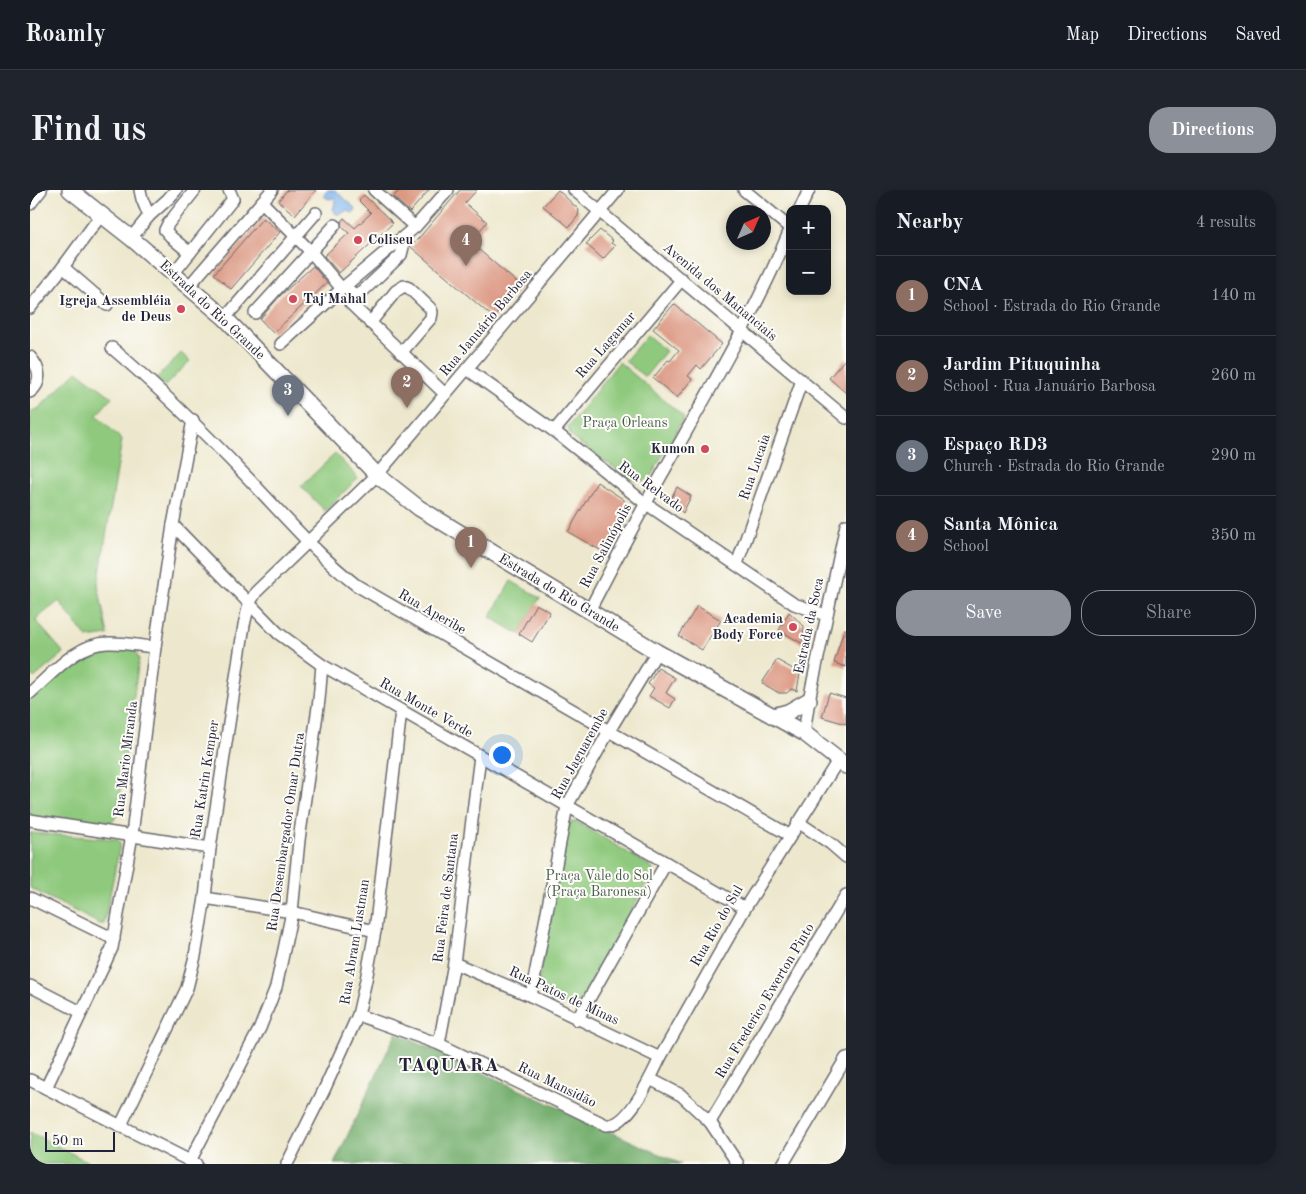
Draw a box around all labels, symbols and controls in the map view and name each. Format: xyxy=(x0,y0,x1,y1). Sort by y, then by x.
text: Roamly xyxy=(25,23,106,47)
text: Map xyxy=(1066,26,1099,44)
text: Directions xyxy=(1127,26,1207,44)
text: Saved xyxy=(1235,26,1281,44)
button: Directions xyxy=(1149,107,1276,153)
text: Find us xyxy=(30,113,146,148)
north arrow xyxy=(726,205,771,250)
map controls xyxy=(786,205,831,295)
button: + xyxy=(786,205,831,250)
text: Nearby xyxy=(896,212,964,233)
text: 4 results xyxy=(1196,215,1256,231)
pin: 4 xyxy=(450,225,482,266)
place label: Coliseu xyxy=(368,233,413,247)
marker: Coliseu xyxy=(352,234,364,246)
street label: Avenida dos Mananciais xyxy=(660,240,780,344)
button: − xyxy=(786,250,831,295)
street label: Estrada do Rio Grande xyxy=(157,258,267,362)
street label: Rua Januário Barbosa xyxy=(437,267,535,379)
text: CNA xyxy=(943,276,983,295)
text: 1 xyxy=(907,288,917,304)
text: 140 m xyxy=(1211,288,1256,304)
place label: Taj Mahal xyxy=(303,292,367,306)
marker: Taj Mahal xyxy=(287,293,299,305)
place label: Igreja Assembléia de Deus xyxy=(59,294,171,324)
text: School · Estrada do Rio Grande xyxy=(943,299,1160,315)
marker: Igreja Assembléia de Deus xyxy=(175,303,187,315)
street label: Rua Lagamar xyxy=(574,309,639,381)
text: Jardim Pituquinha xyxy=(943,356,1101,375)
pin: 2 xyxy=(391,367,423,408)
text: 2 xyxy=(907,368,917,384)
text: 260 m xyxy=(1211,368,1256,384)
pin: 3 xyxy=(272,375,304,416)
text: School · Rua Januário Barbosa xyxy=(943,379,1156,395)
park label: Praça Orleans xyxy=(582,416,668,430)
street label: Rua Lucaia xyxy=(737,432,773,502)
text: Espaço RD3 xyxy=(943,436,1048,455)
place label: Kumon xyxy=(650,442,695,456)
marker: Kumon xyxy=(699,443,711,455)
text: 3 xyxy=(907,448,917,464)
text: 290 m xyxy=(1211,448,1256,464)
street label: Rua Relvado xyxy=(616,459,686,515)
text: Church · Estrada do Rio Grande xyxy=(943,459,1165,475)
street label: Rua Salinópolis xyxy=(578,501,634,591)
text: Santa Mônica xyxy=(943,516,1058,535)
pin: 1 xyxy=(455,527,487,568)
text: 4 xyxy=(907,528,917,544)
text: 350 m xyxy=(1211,528,1256,544)
text: School xyxy=(943,539,989,555)
street label: Estrada do Rio Grande xyxy=(496,551,622,635)
street label: Estrada da Soca xyxy=(792,576,826,675)
street label: Rua Aperibe xyxy=(396,587,468,637)
button: Save xyxy=(896,590,1071,636)
button: Share xyxy=(1081,590,1256,636)
place label: Academia Body Force xyxy=(712,612,783,642)
marker: Academia Body Force xyxy=(787,621,799,633)
street label: Rua Monte Verde xyxy=(377,676,475,740)
street label: Rua Mario Miranda xyxy=(112,700,140,818)
street label: Rua Jaguarembe xyxy=(549,706,611,802)
street label: Rua Katrin Kemper xyxy=(189,719,221,839)
street label: Rua Desembargador Omar Dutra xyxy=(265,731,307,932)
your location xyxy=(489,742,515,768)
street label: Rua Feira de Santana xyxy=(431,832,461,964)
park label: Praça Vale do Sol (Praça Baronesa) xyxy=(545,869,653,899)
street label: Rua Abram Lustman xyxy=(338,878,372,1006)
street label: Rua Rio do Sul xyxy=(688,883,746,969)
street label: Rua Frederico Ewerton Pinto xyxy=(713,921,817,1081)
street label: Rua Patos de Minas xyxy=(507,964,621,1028)
district label: TAQUARA xyxy=(398,1057,500,1076)
street label: Rua Mansidão xyxy=(515,1060,599,1110)
scale bar xyxy=(45,1129,115,1152)
text: 50 m xyxy=(52,1134,83,1148)

